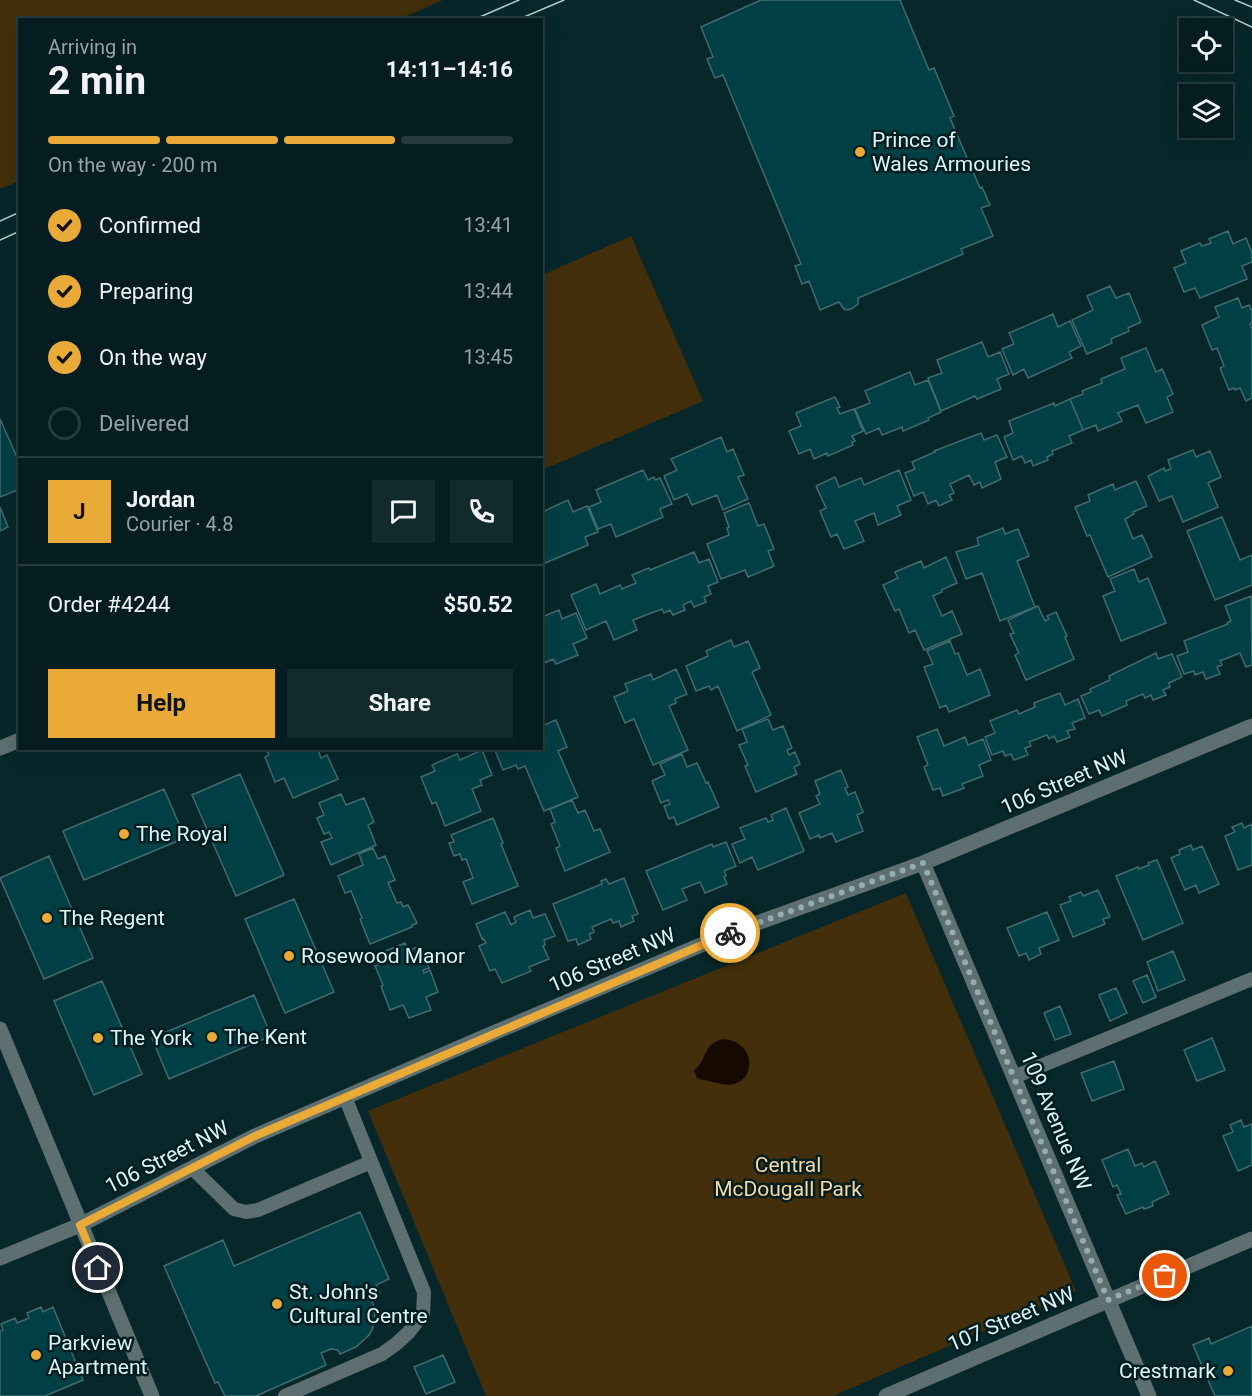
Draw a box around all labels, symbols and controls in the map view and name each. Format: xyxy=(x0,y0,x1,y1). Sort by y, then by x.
map controls xyxy=(1179,18,1233,138)
button: locate xyxy=(1179,18,1233,72)
text: Arriving in xyxy=(48,35,137,59)
text: 14:11–14:16 xyxy=(386,57,513,82)
text: 2 min xyxy=(48,58,146,104)
button: layers xyxy=(1179,84,1233,138)
place label: Prince of Wales Armouries xyxy=(872,128,1031,176)
marker: Prince of Wales Armouries xyxy=(853,145,867,159)
text: On the way · 200 m xyxy=(48,153,217,177)
icon: check xyxy=(48,209,81,242)
text: Confirmed xyxy=(99,213,201,238)
text: 13:41 xyxy=(463,213,513,237)
icon: check xyxy=(48,275,81,308)
text: Preparing xyxy=(99,279,193,304)
text: 13:44 xyxy=(463,279,513,303)
icon: check xyxy=(48,341,81,374)
text: On the way xyxy=(99,345,207,370)
text: 13:45 xyxy=(463,345,513,369)
text: Delivered xyxy=(99,411,189,436)
button: chat xyxy=(372,480,435,543)
button: phone xyxy=(450,480,513,543)
text: Jordan xyxy=(126,487,195,512)
text: J xyxy=(73,499,86,524)
text: Courier · 4.8 xyxy=(126,512,233,536)
text: Order #4244 xyxy=(48,592,170,617)
text: $50.52 xyxy=(444,592,513,617)
button: Help xyxy=(48,669,275,738)
button: Share xyxy=(287,669,513,738)
street label: 106 Street NW xyxy=(997,744,1131,819)
place label: The Royal xyxy=(136,822,228,846)
marker: The Royal xyxy=(117,827,131,841)
courier xyxy=(700,903,760,963)
place label: The Regent xyxy=(59,906,165,930)
marker: The Regent xyxy=(40,911,54,925)
icon: bike xyxy=(714,917,747,950)
street label: 106 Street NW xyxy=(545,922,679,997)
place label: Rosewood Manor xyxy=(301,944,465,968)
marker: Rosewood Manor xyxy=(282,949,296,963)
place label: The Kent xyxy=(224,1025,307,1049)
place label: The York xyxy=(110,1026,192,1050)
marker: The Kent xyxy=(205,1030,219,1044)
marker: The York xyxy=(91,1031,105,1045)
street label: 109 Avenue NW xyxy=(1016,1048,1096,1194)
street label: 106 Street NW xyxy=(101,1116,233,1198)
park label: Central McDougall Park xyxy=(714,1153,862,1201)
pin xyxy=(72,1242,123,1293)
pin xyxy=(1139,1250,1190,1301)
icon: home xyxy=(81,1251,114,1284)
icon: bag xyxy=(1148,1259,1181,1292)
place label: St. John's Cultural Centre xyxy=(289,1280,428,1328)
street label: 107 Street NW xyxy=(944,1281,1078,1356)
marker: St. John's Cultural Centre xyxy=(270,1297,284,1311)
place label: Parkview Apartment xyxy=(48,1331,148,1379)
marker: Parkview Apartment xyxy=(29,1348,43,1362)
place label: Crestmark xyxy=(1119,1359,1216,1383)
marker: Crestmark xyxy=(1221,1364,1235,1378)

